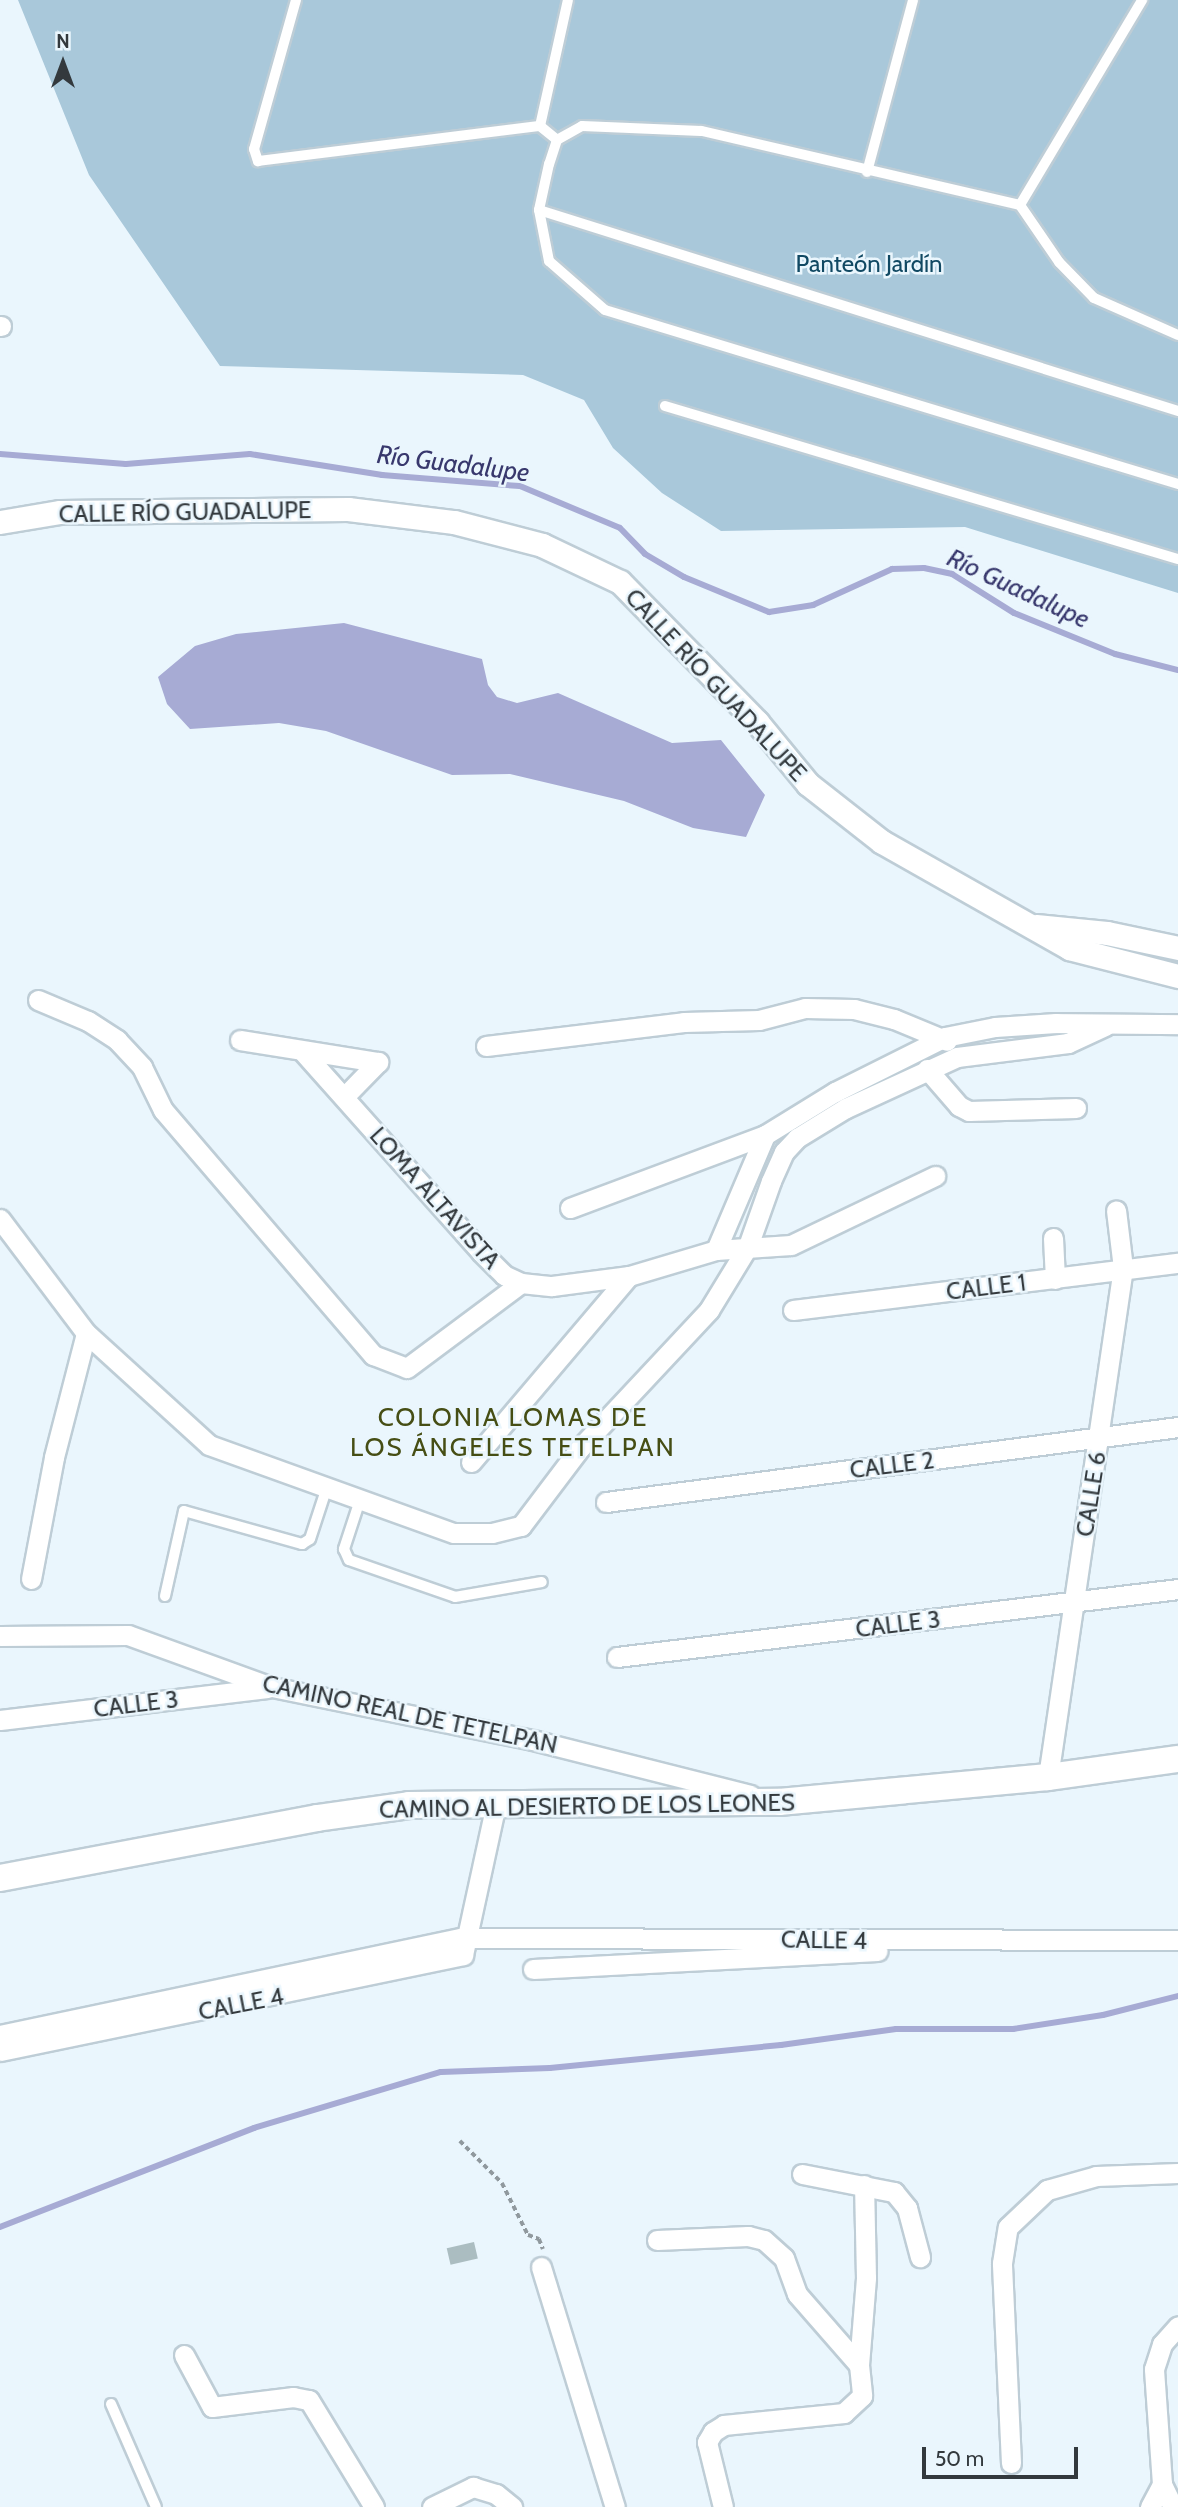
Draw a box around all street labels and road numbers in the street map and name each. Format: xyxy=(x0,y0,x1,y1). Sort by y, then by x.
street label: CALLE RÍO GUADALUPE xyxy=(58,495,312,529)
street label: CALLE RÍO GUADALUPE xyxy=(619,583,813,787)
street label: LOMA ALTAVISTA xyxy=(364,1121,506,1275)
street label: CALLE 1 xyxy=(944,1268,1028,1306)
street label: CALLE 2 xyxy=(848,1446,936,1484)
street label: CALLE 6 xyxy=(1070,1449,1112,1539)
street label: CALLE 3 xyxy=(854,1605,942,1643)
street label: CAMINO REAL DE TETELPAN xyxy=(260,1669,560,1759)
street label: CALLE 3 xyxy=(92,1685,180,1723)
street label: CAMINO AL DESIERTO DE LOS LEONES xyxy=(379,1788,795,1824)
street label: CALLE 4 xyxy=(781,1925,867,1955)
street label: CALLE 4 xyxy=(196,1982,286,2026)

